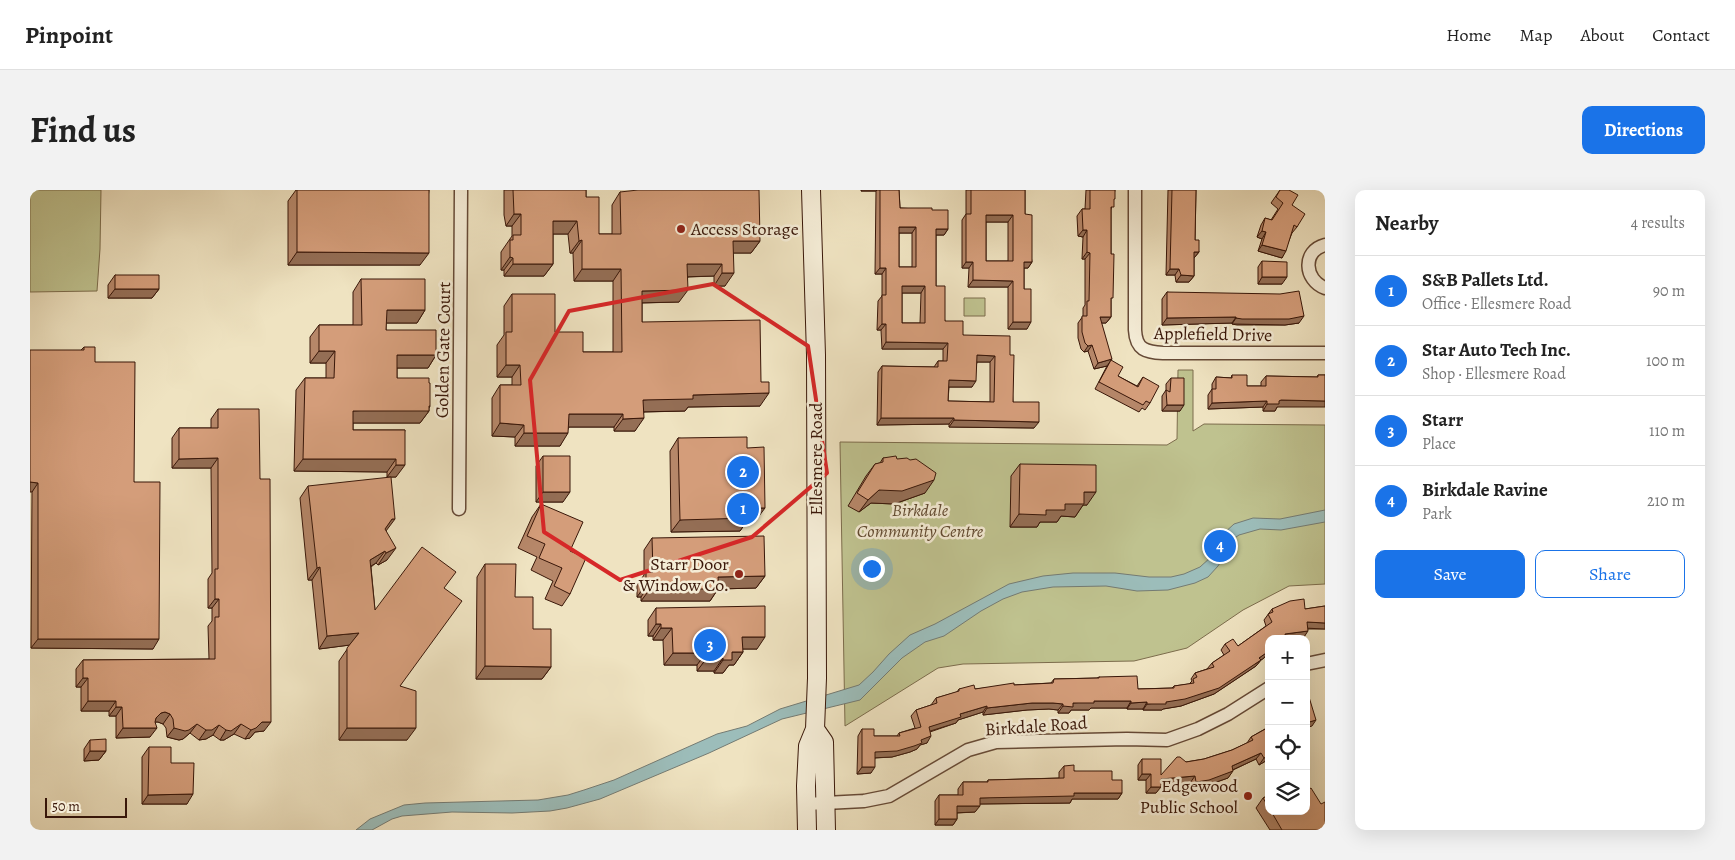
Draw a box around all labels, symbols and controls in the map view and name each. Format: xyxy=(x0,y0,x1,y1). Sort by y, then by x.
text: Pinpoint xyxy=(25,19,113,51)
text: Home xyxy=(1446,23,1491,47)
text: Map xyxy=(1519,23,1552,47)
text: About xyxy=(1580,23,1624,47)
text: Contact xyxy=(1652,23,1710,47)
text: Find us xyxy=(30,106,136,154)
button: Directions xyxy=(1582,106,1705,154)
text: Nearby xyxy=(1375,209,1438,237)
text: 4 results xyxy=(1631,212,1685,234)
place label: Access Storage xyxy=(690,217,799,241)
marker: Access Storage xyxy=(675,223,687,235)
text: S&B Pallets Ltd. xyxy=(1422,267,1549,293)
text: 1 xyxy=(1388,280,1394,302)
text: 90 m xyxy=(1653,280,1685,302)
street label: Golden Gate Court xyxy=(430,282,456,418)
text: Office · Ellesmere Road xyxy=(1422,293,1571,315)
street label: Applefield Drive xyxy=(1153,321,1272,347)
text: Star Auto Tech Inc. xyxy=(1422,337,1571,363)
text: 2 xyxy=(1387,350,1395,372)
text: 100 m xyxy=(1646,350,1685,372)
text: Shop · Ellesmere Road xyxy=(1422,363,1566,385)
street label: Ellesmere Road xyxy=(804,402,828,516)
text: Starr xyxy=(1422,407,1463,433)
text: 3 xyxy=(1388,420,1394,442)
text: 110 m xyxy=(1649,420,1685,442)
text: Place xyxy=(1422,433,1456,455)
pin: 2 xyxy=(727,453,759,491)
text: Birkdale Ravine xyxy=(1422,477,1548,503)
pin: 1 xyxy=(727,490,759,528)
text: 4 xyxy=(1387,490,1395,512)
text: 210 m xyxy=(1647,490,1685,512)
park label: Birkdale Community Centre xyxy=(857,498,984,543)
text: Park xyxy=(1422,503,1452,525)
pin: 4 xyxy=(1204,527,1236,565)
button: Save xyxy=(1375,550,1525,598)
button: Share xyxy=(1535,550,1685,598)
place label: Starr Door & Window Co. xyxy=(623,552,729,597)
your location xyxy=(859,556,885,582)
marker: Starr Door & Window Co. xyxy=(733,568,745,580)
pin: 3 xyxy=(694,626,726,664)
map controls xyxy=(1265,635,1310,815)
button: + xyxy=(1265,635,1310,680)
button: − xyxy=(1265,680,1310,725)
street label: Birkdale Road xyxy=(984,710,1088,742)
button: locate xyxy=(1265,725,1310,770)
button: layers xyxy=(1265,770,1310,815)
place label: Edgewood Public School xyxy=(1140,774,1239,819)
marker: Edgewood Public School xyxy=(1242,790,1254,802)
scale bar xyxy=(45,795,128,818)
text: 50 m xyxy=(52,797,80,816)

